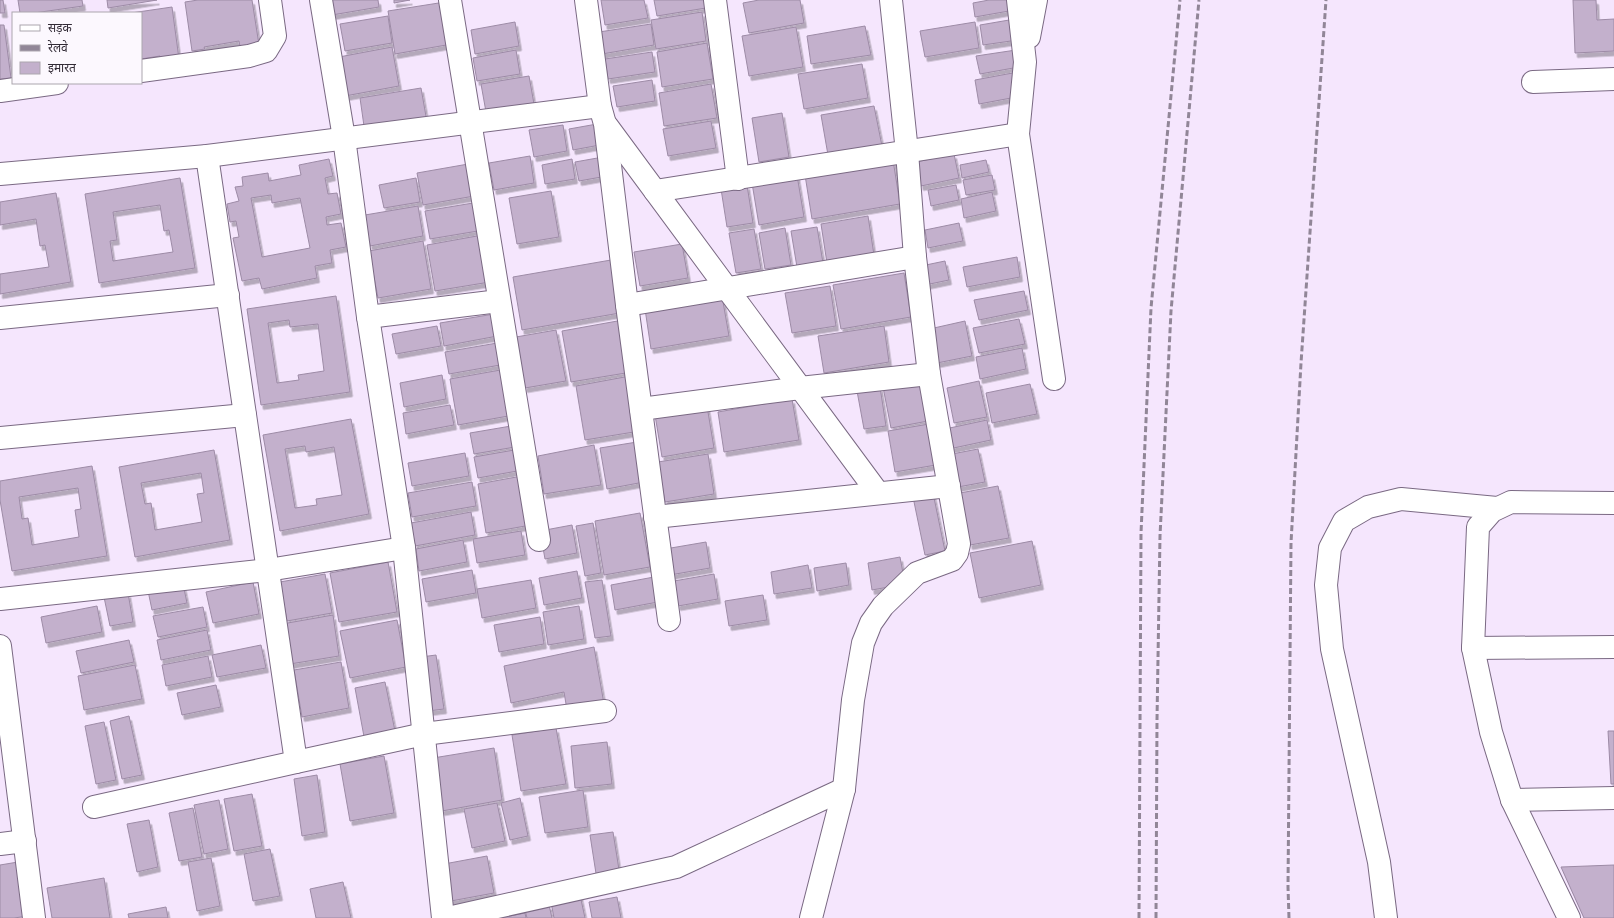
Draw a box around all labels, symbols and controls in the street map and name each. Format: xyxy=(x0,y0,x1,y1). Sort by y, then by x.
legend xyxy=(12,12,142,84)
text: सड़क xyxy=(48,19,73,36)
text: रेलवे xyxy=(48,39,68,56)
text: इमारत xyxy=(48,59,77,76)

